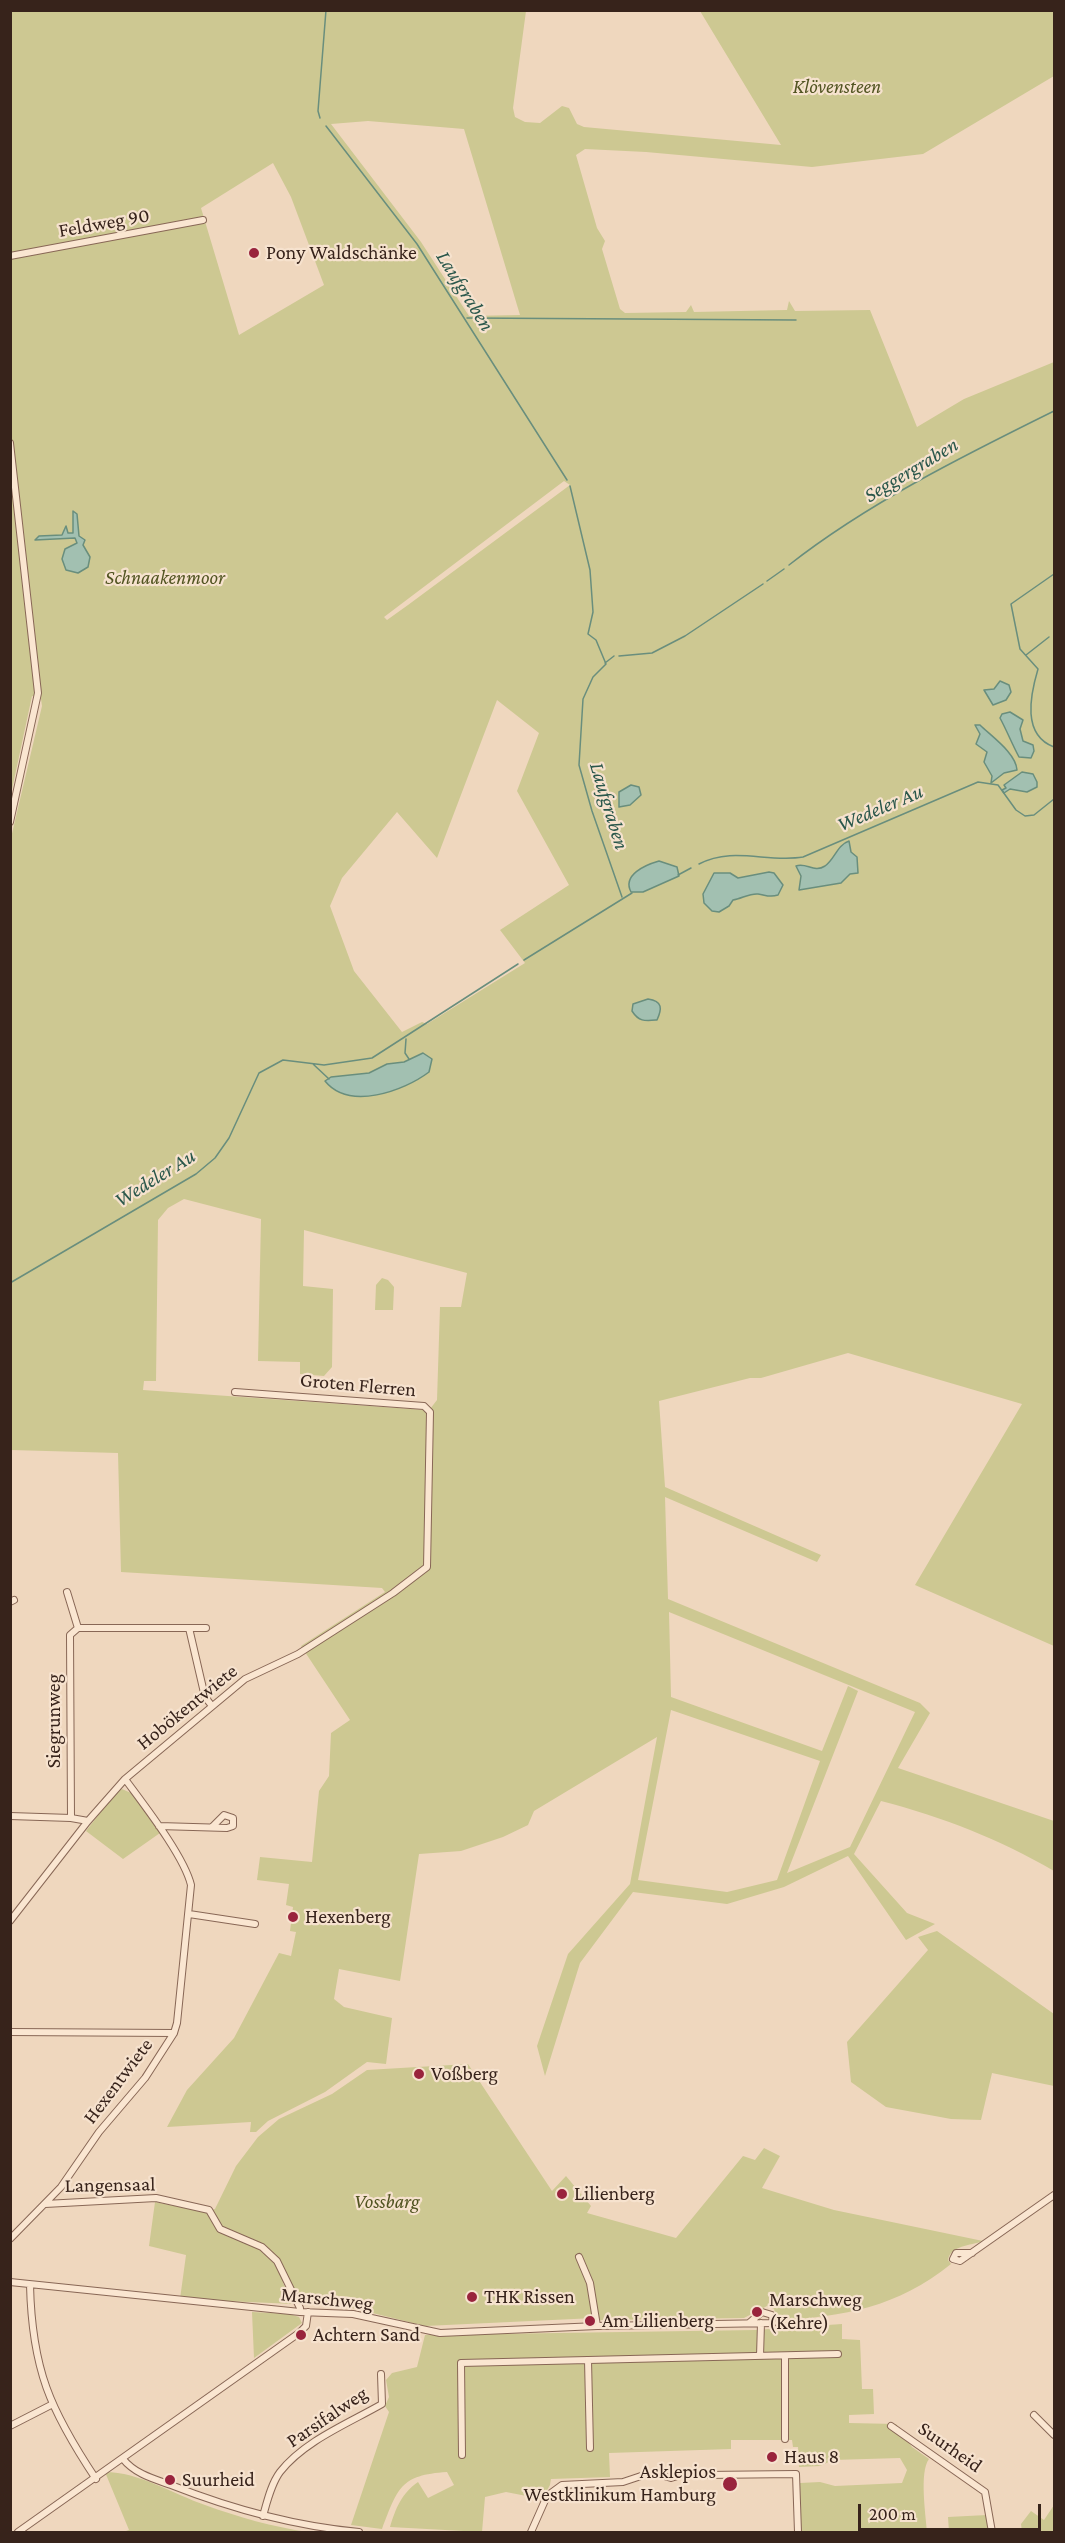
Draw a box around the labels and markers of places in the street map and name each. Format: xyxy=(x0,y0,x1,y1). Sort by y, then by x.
place label: Pony Waldschänke xyxy=(266,241,417,265)
marker: Pony Waldschänke xyxy=(247,246,261,260)
place label: Hexenberg xyxy=(305,1905,391,1929)
marker: Hexenberg xyxy=(286,1910,300,1924)
place label: Voßberg xyxy=(431,2062,498,2086)
marker: Voßberg xyxy=(412,2067,426,2081)
place label: Lilienberg xyxy=(574,2182,655,2206)
marker: Lilienberg xyxy=(555,2187,569,2201)
place label: THK Rissen xyxy=(484,2285,575,2309)
place label: Marschweg (Kehre) xyxy=(769,2288,862,2335)
marker: THK Rissen xyxy=(465,2290,479,2304)
marker: Marschweg (Kehre) xyxy=(750,2305,764,2319)
place label: Am Lilienberg xyxy=(602,2309,714,2333)
marker: Am Lilienberg xyxy=(583,2314,597,2328)
place label: Achtern Sand xyxy=(313,2323,420,2347)
marker: Achtern Sand xyxy=(294,2328,308,2342)
place label: Haus 8 xyxy=(784,2445,839,2469)
marker: Haus 8 xyxy=(765,2450,779,2464)
place label: Asklepios Westklinikum Hamburg xyxy=(524,2460,716,2507)
place label: Suurheid xyxy=(182,2468,255,2492)
marker: Suurheid xyxy=(163,2473,177,2487)
marker: Asklepios Westklinikum Hamburg xyxy=(721,2475,739,2493)

